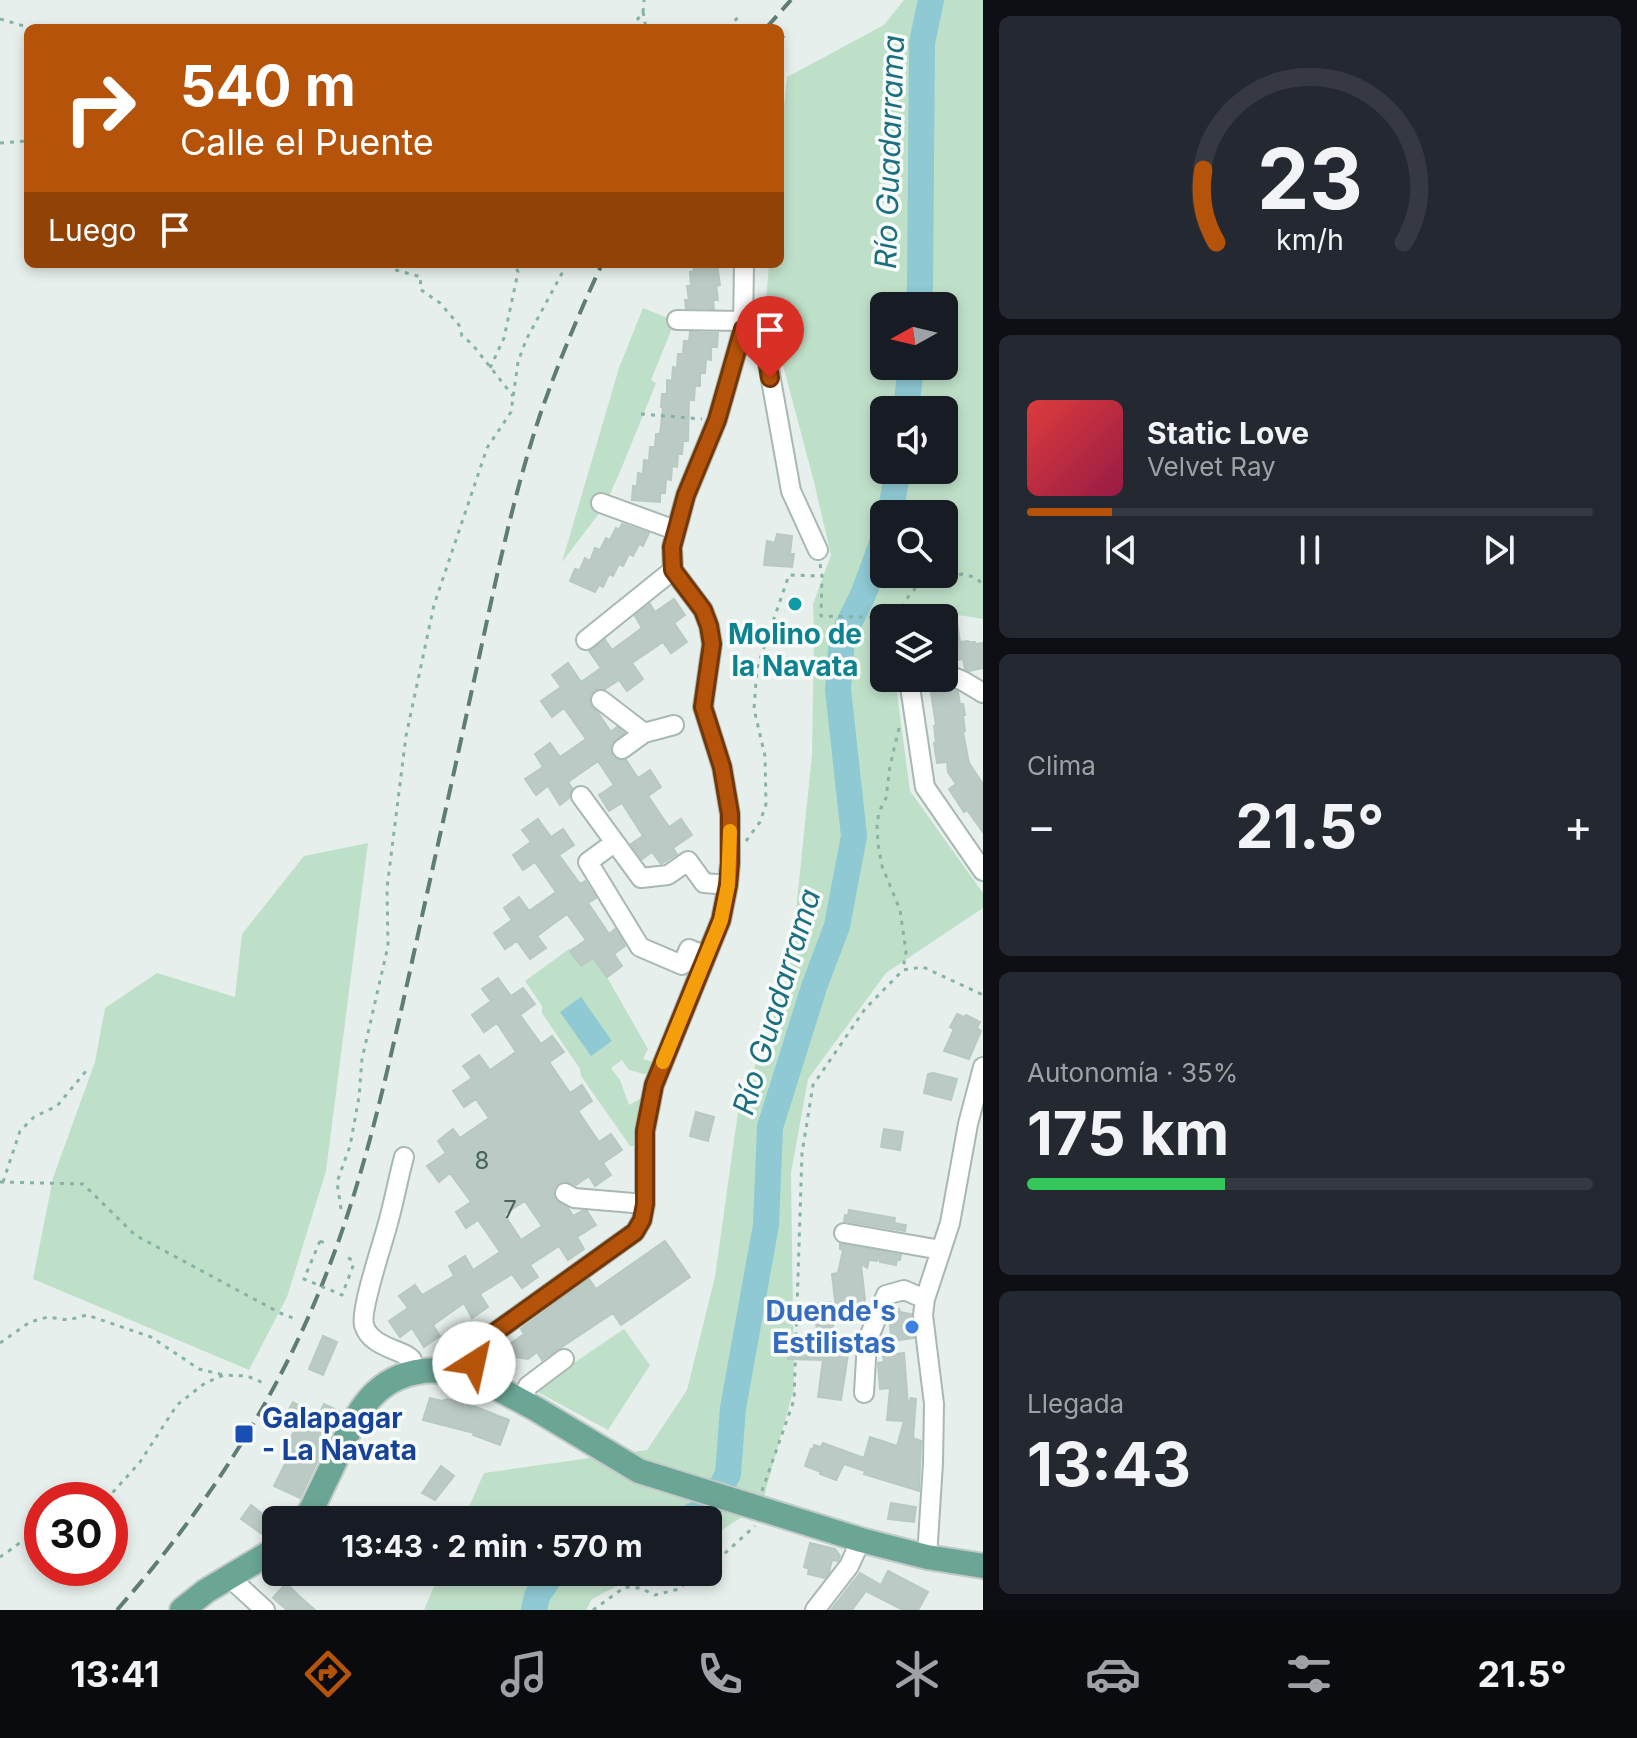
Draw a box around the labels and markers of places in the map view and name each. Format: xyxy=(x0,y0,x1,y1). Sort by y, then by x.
pin xyxy=(736,296,804,378)
marker: Molino de la Navata xyxy=(786,595,804,613)
place label: Molino de la Navata xyxy=(728,617,862,683)
place label: Duende's Estilistas xyxy=(766,1294,896,1360)
marker: Duende's Estilistas xyxy=(903,1318,921,1336)
place label: Galapagar - La Navata xyxy=(262,1401,417,1467)
marker: Galapagar - La Navata xyxy=(233,1423,255,1445)

